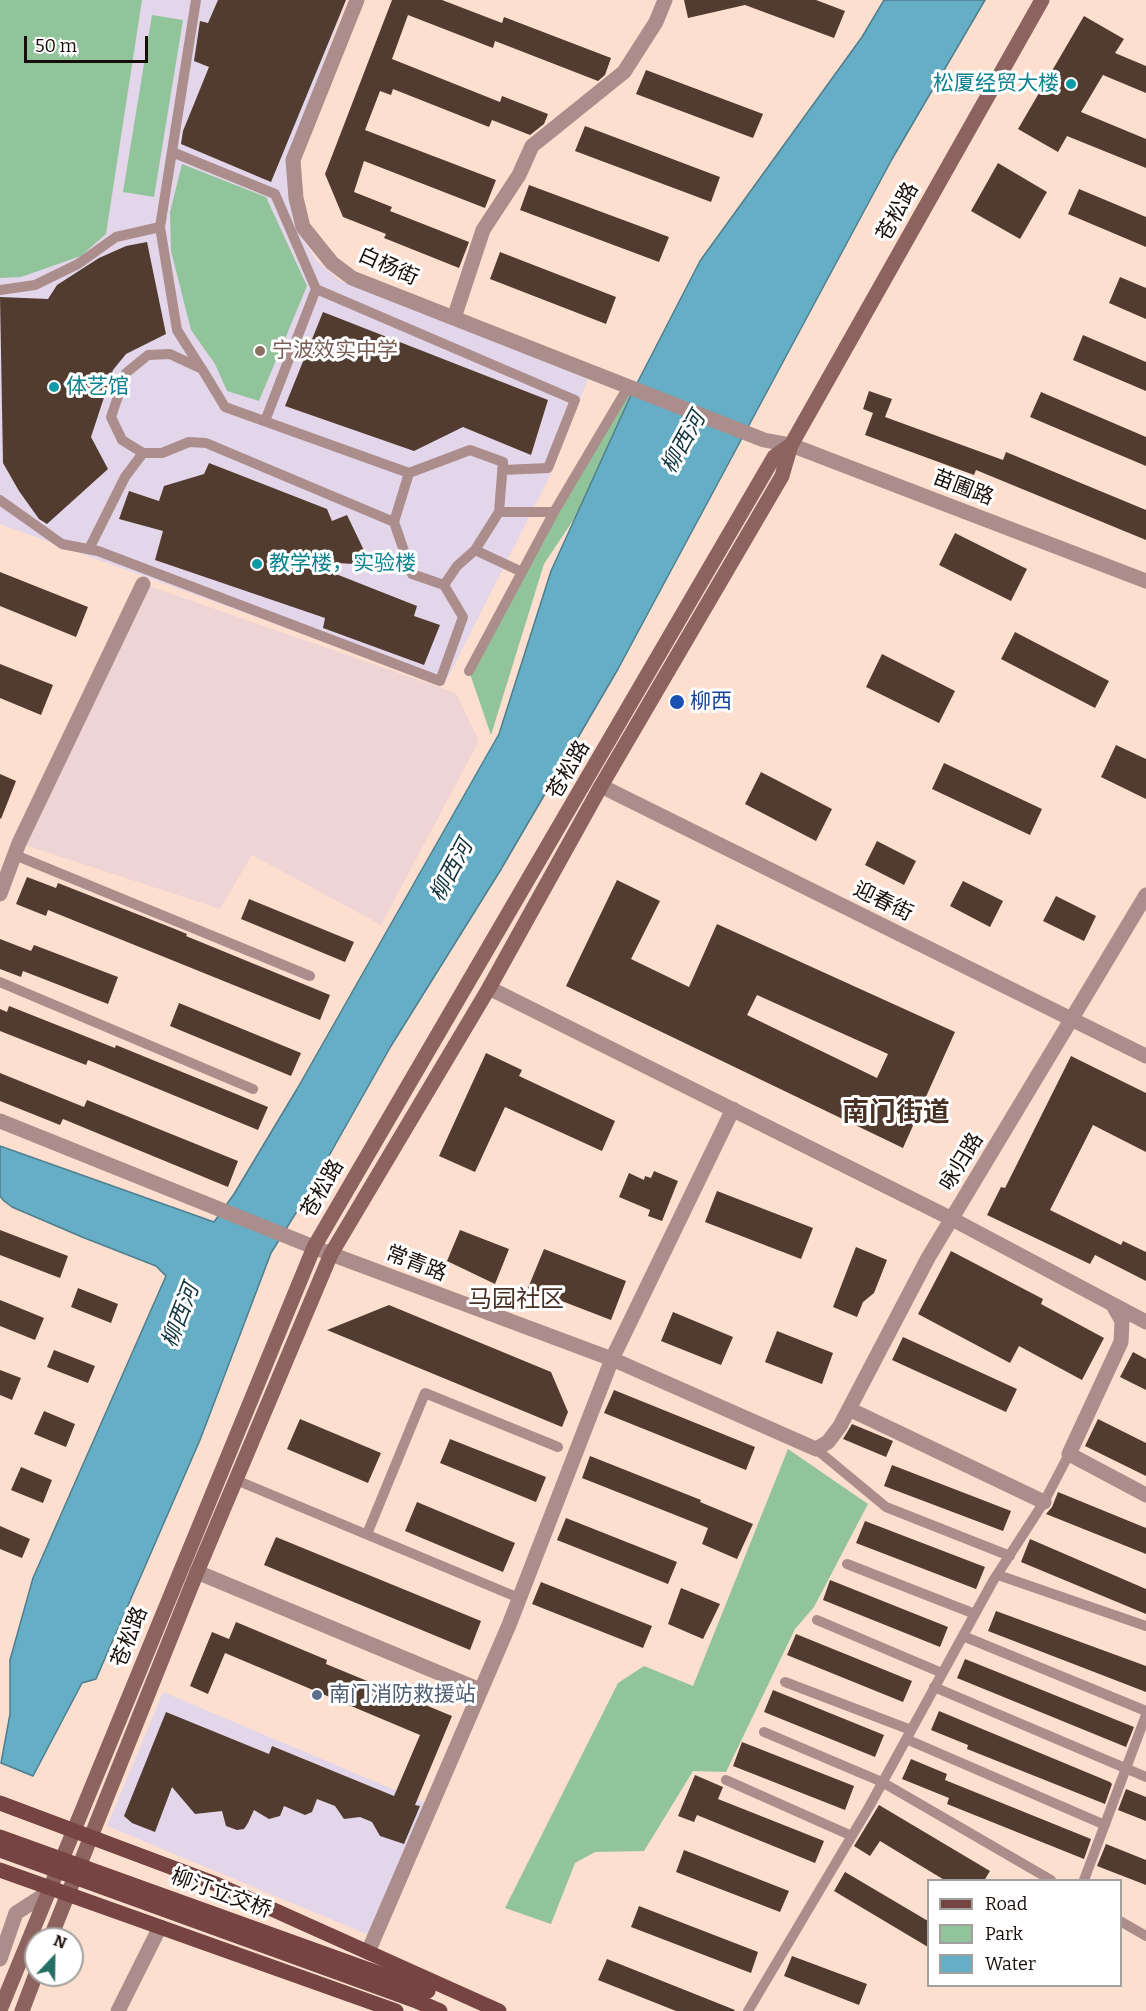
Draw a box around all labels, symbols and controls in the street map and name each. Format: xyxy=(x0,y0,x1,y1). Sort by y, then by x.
scale bar xyxy=(27,24,152,62)
text: 50 m xyxy=(35,35,77,57)
place label: 松厦经贸大楼 xyxy=(933,71,1059,97)
marker: 松厦经贸大楼 xyxy=(1064,77,1078,91)
street label: 苍松路 xyxy=(872,178,924,246)
street label: 白杨街 xyxy=(354,243,422,291)
place label: 宁波效实中学 xyxy=(272,338,398,364)
marker: 宁波效实中学 xyxy=(253,344,267,358)
place label: 体艺馆 xyxy=(66,374,129,400)
marker: 体艺馆 xyxy=(47,380,61,394)
water label: 柳西河 xyxy=(656,408,712,478)
street label: 苗圃路 xyxy=(929,465,997,511)
place label: 教学楼，实验楼 xyxy=(269,551,416,577)
marker: 教学楼，实验楼 xyxy=(250,557,264,571)
place label: 柳西 xyxy=(690,689,732,715)
marker: 柳西 xyxy=(668,693,686,711)
street label: 苍松路 xyxy=(542,736,596,804)
water label: 柳西河 xyxy=(425,836,479,906)
street label: 迎春街 xyxy=(849,877,917,927)
district label: 南门街道 xyxy=(842,1097,950,1129)
street label: 咏归路 xyxy=(935,1129,989,1195)
street label: 苍松路 xyxy=(296,1155,350,1223)
street label: 常青路 xyxy=(382,1241,450,1287)
water label: 柳西河 xyxy=(157,1280,205,1352)
district label: 马园社区 xyxy=(468,1286,564,1314)
street label: 苍松路 xyxy=(107,1603,153,1671)
place label: 南门消防救援站 xyxy=(329,1682,476,1708)
marker: 南门消防救援站 xyxy=(310,1688,324,1702)
street label: 柳汀立交桥 xyxy=(167,1864,275,1924)
legend xyxy=(927,1879,1122,1987)
text: Road xyxy=(985,1893,1027,1915)
text: Park xyxy=(985,1923,1023,1945)
north arrow xyxy=(24,1927,84,1987)
text: N xyxy=(51,1931,69,1953)
text: Water xyxy=(985,1953,1036,1975)

